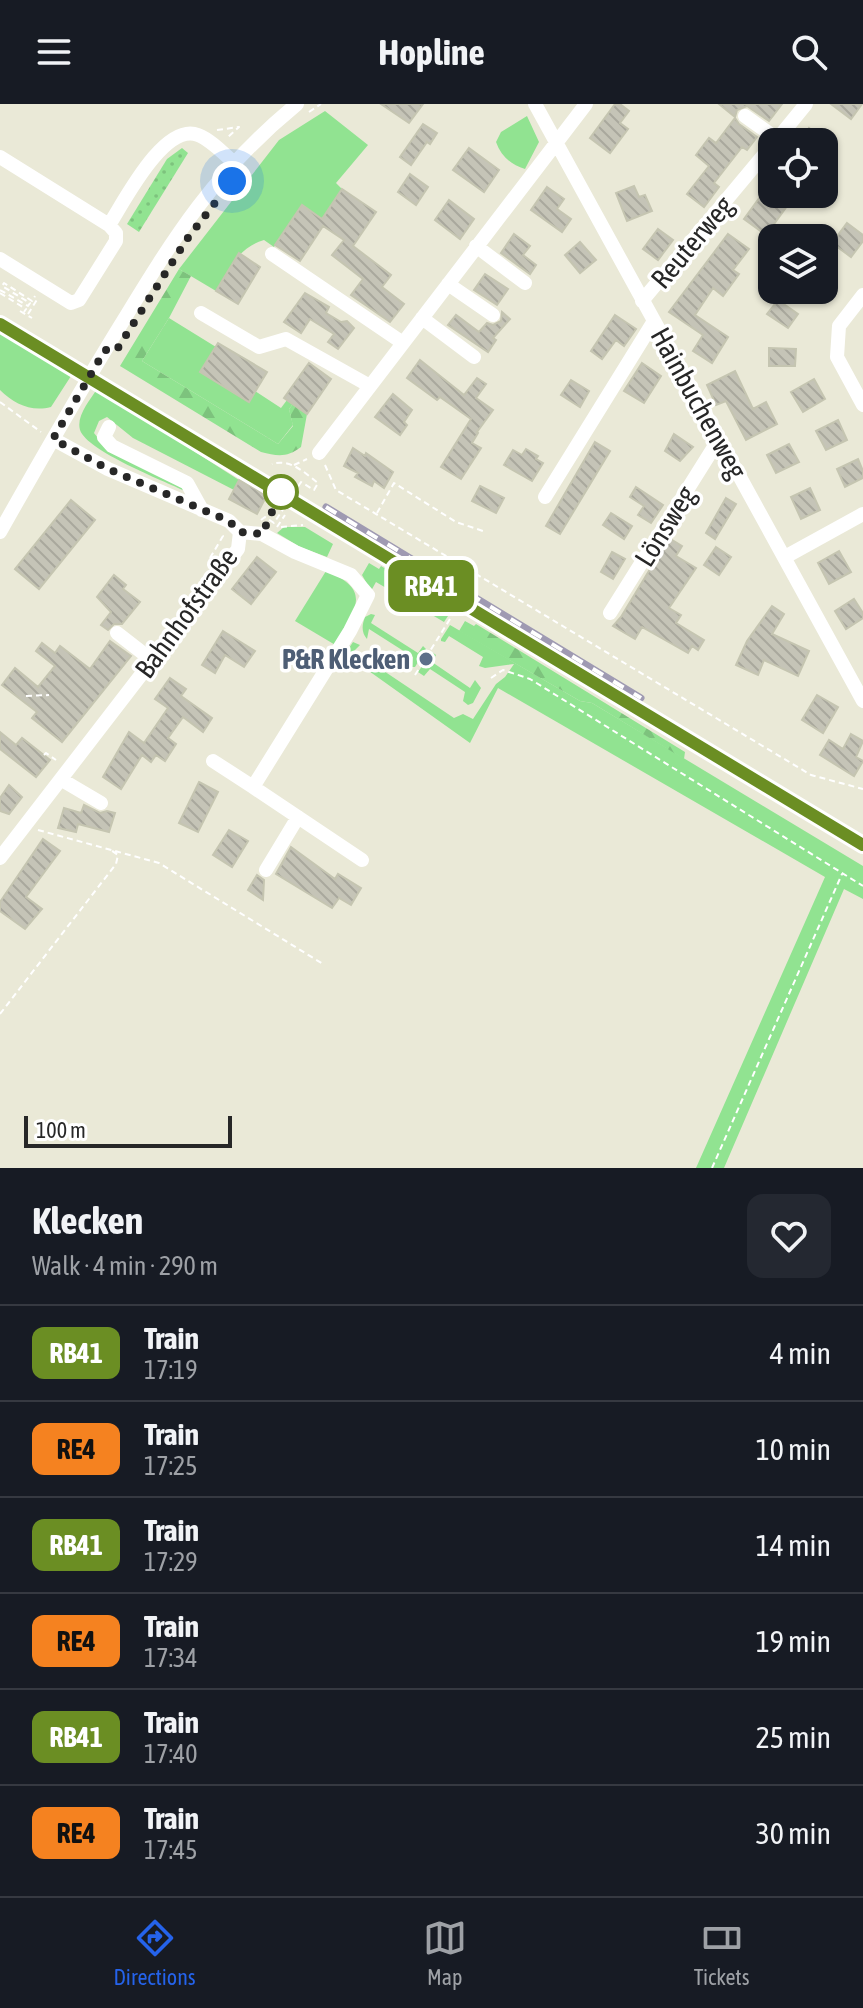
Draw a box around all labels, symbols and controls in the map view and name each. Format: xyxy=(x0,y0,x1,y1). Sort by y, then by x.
icon: menu xyxy=(32,30,76,74)
icon: search xyxy=(787,30,831,74)
text: Hopline xyxy=(378,31,485,73)
map controls xyxy=(758,128,838,304)
button: locate xyxy=(758,128,838,208)
your location xyxy=(212,161,252,201)
street label: Reuterweg xyxy=(644,190,740,294)
button: layers xyxy=(758,224,838,304)
street label: Hainbuchenweg xyxy=(644,322,754,484)
unlabelled marker xyxy=(264,475,298,509)
street label: Lönsweg xyxy=(628,480,702,572)
street label: Bahnhofstraße xyxy=(128,542,244,684)
line badge: RB41 xyxy=(375,560,487,612)
text: RB41 xyxy=(404,570,458,602)
place label: P&R Klecken xyxy=(282,643,410,675)
marker: P&R Klecken xyxy=(417,650,435,668)
scale bar xyxy=(24,1112,232,1148)
text: 100 m xyxy=(36,1117,86,1143)
button: heart xyxy=(747,1194,831,1278)
text: Klecken xyxy=(32,1199,143,1242)
text: Walk · 4 min · 290 m xyxy=(32,1251,218,1281)
text: Train xyxy=(144,1321,199,1355)
text: 4 min xyxy=(770,1336,831,1370)
text: RB41 xyxy=(49,1337,103,1369)
text: 17:19 xyxy=(144,1355,198,1385)
text: Train xyxy=(144,1417,199,1451)
text: 10 min xyxy=(756,1432,831,1466)
text: RE4 xyxy=(56,1433,96,1465)
text: 17:25 xyxy=(144,1451,198,1481)
text: Train xyxy=(144,1513,199,1547)
text: 14 min xyxy=(756,1528,831,1562)
text: RB41 xyxy=(49,1529,103,1561)
text: 17:29 xyxy=(144,1547,198,1577)
text: Train xyxy=(144,1609,199,1643)
text: 19 min xyxy=(756,1624,831,1658)
text: RE4 xyxy=(56,1625,96,1657)
text: 17:34 xyxy=(144,1643,198,1673)
text: Train xyxy=(144,1705,199,1739)
text: 25 min xyxy=(756,1720,831,1754)
text: RB41 xyxy=(49,1721,103,1753)
text: 17:40 xyxy=(144,1739,198,1769)
text: Train xyxy=(144,1801,199,1835)
text: 30 min xyxy=(756,1816,831,1850)
text: RE4 xyxy=(56,1817,96,1849)
text: 17:45 xyxy=(144,1835,198,1865)
tab: Directions xyxy=(114,1916,196,1990)
tab: Map xyxy=(423,1916,467,1990)
tab: Tickets xyxy=(694,1916,749,1990)

